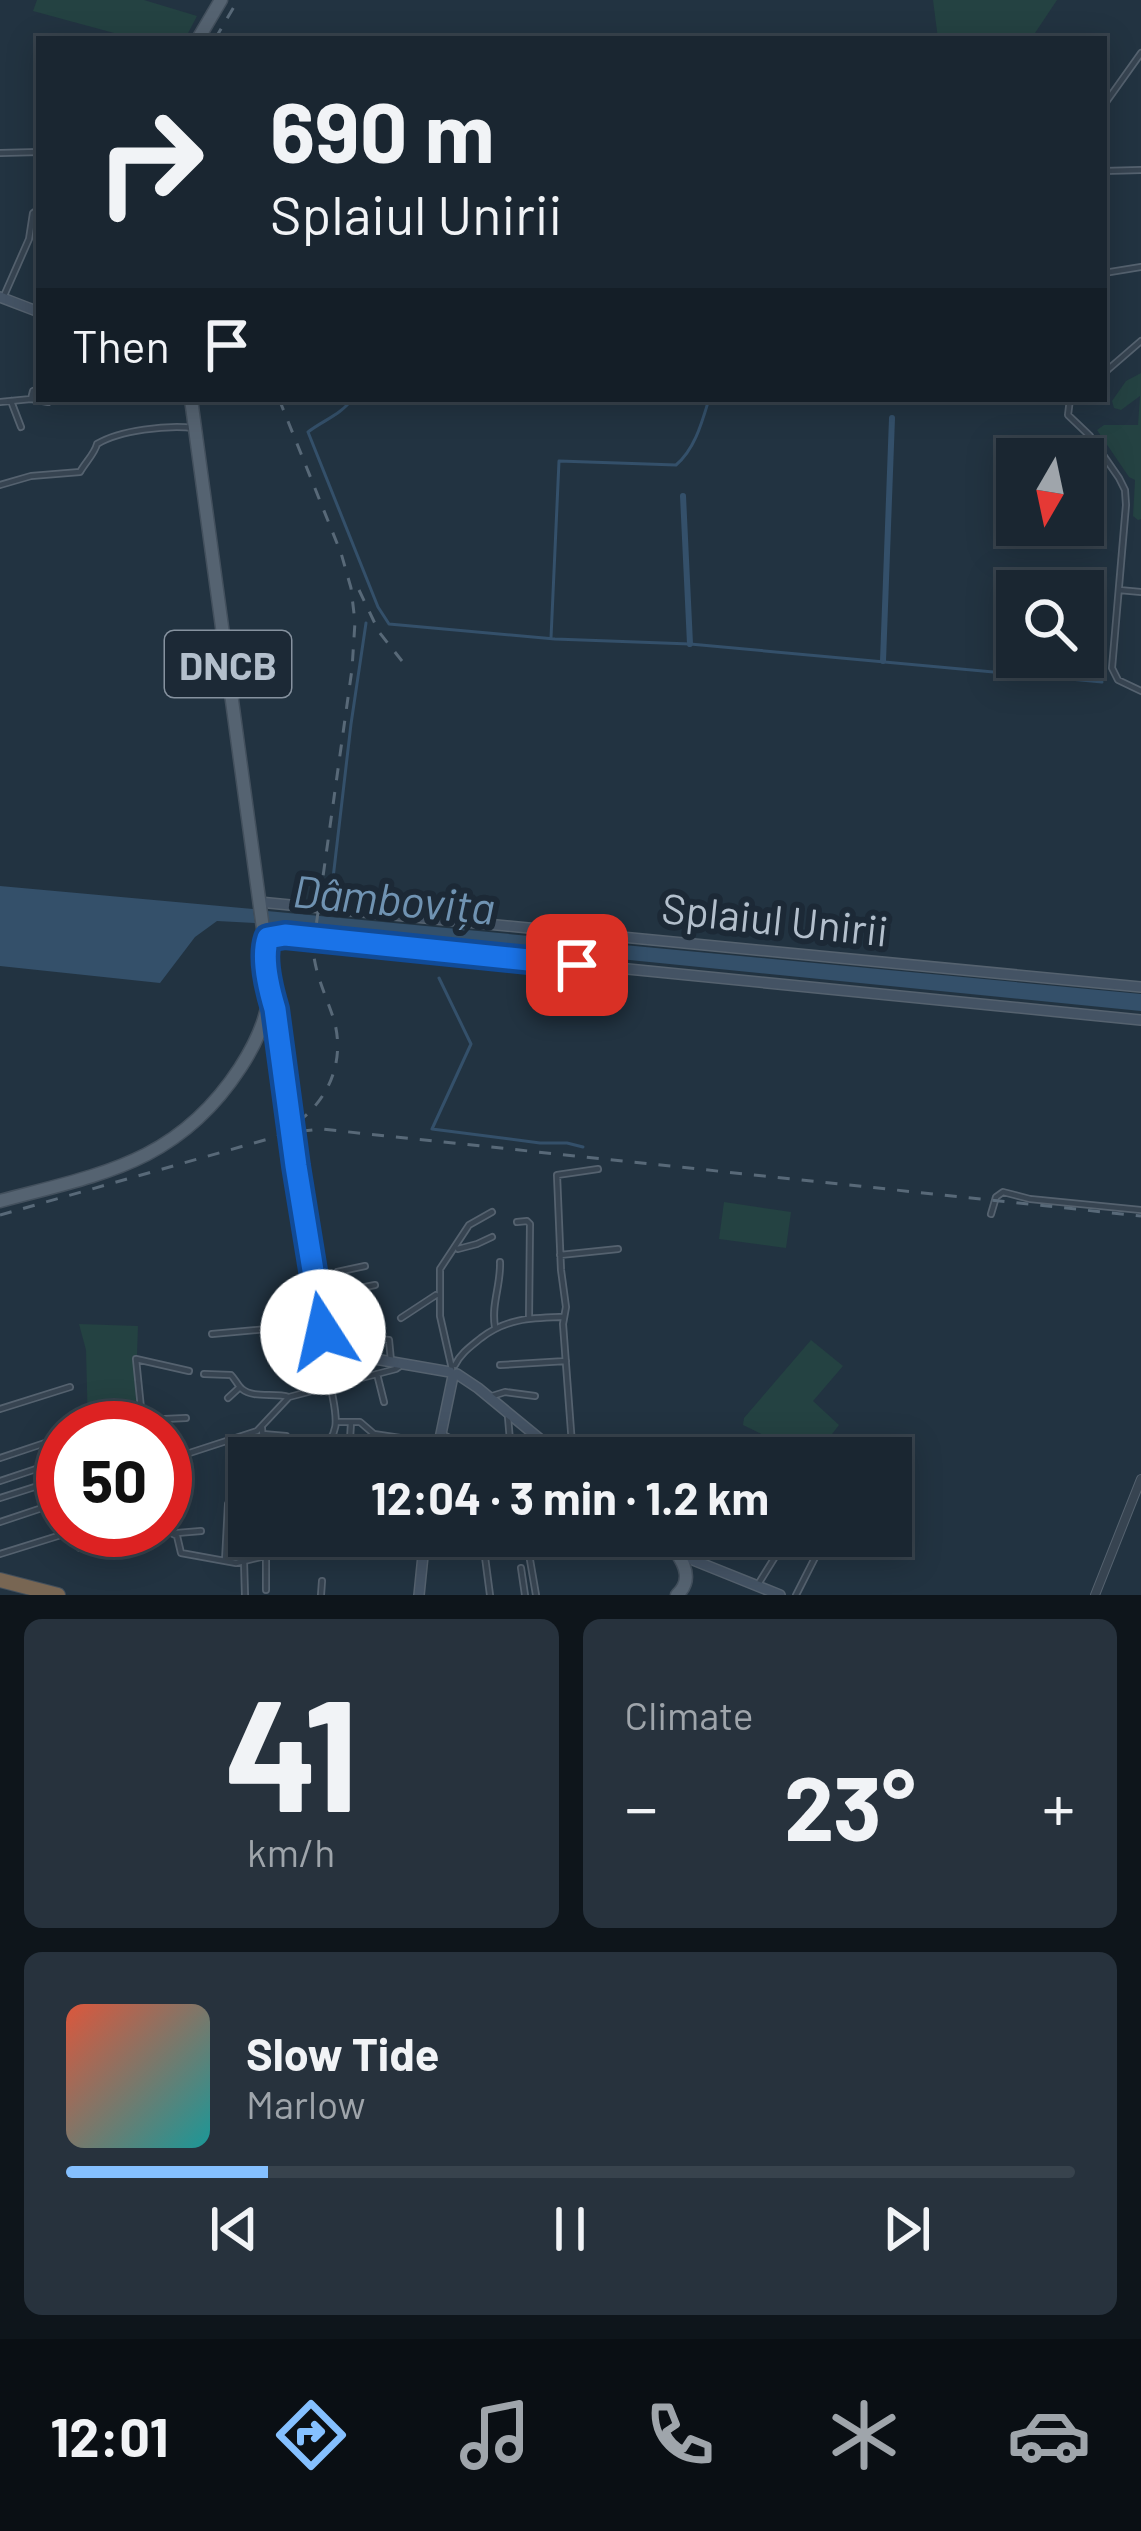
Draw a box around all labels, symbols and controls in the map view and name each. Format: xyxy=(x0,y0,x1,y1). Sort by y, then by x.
text: 690 m xyxy=(270,79,495,180)
icon: right xyxy=(72,84,228,240)
text: Splaiul Unirii xyxy=(270,181,562,246)
icon: arrive xyxy=(194,312,260,378)
text: Then xyxy=(72,318,170,372)
north arrow xyxy=(996,438,1104,546)
map controls xyxy=(996,438,1104,678)
button: search xyxy=(996,570,1104,678)
road number: DNCB xyxy=(165,631,291,697)
water label: Dâmbovița xyxy=(291,862,497,934)
street label: Splaiul Unirii xyxy=(659,881,891,956)
pin xyxy=(526,914,628,1016)
icon: arrive xyxy=(544,932,610,998)
position arrow xyxy=(260,1269,386,1395)
speed limit sign: 50 xyxy=(36,1401,192,1557)
text: 12:04 · 3 min · 1.2 km xyxy=(371,1470,769,1524)
text: 41 xyxy=(224,1656,359,1843)
text: Climate xyxy=(625,1691,754,1738)
text: 23° xyxy=(784,1751,916,1859)
text: − xyxy=(625,1766,658,1845)
text: + xyxy=(1042,1766,1075,1845)
text: km/h xyxy=(247,1828,335,1875)
text: Slow Tide xyxy=(246,2026,439,2080)
text: Marlow xyxy=(246,2080,366,2127)
icon: previous xyxy=(201,2196,267,2262)
icon: pause xyxy=(537,2196,603,2262)
icon: next xyxy=(874,2196,940,2262)
icon: directions xyxy=(269,2393,353,2477)
icon: music xyxy=(453,2393,537,2477)
icon: phone xyxy=(638,2393,722,2477)
icon: climate xyxy=(822,2393,906,2477)
icon: car xyxy=(1007,2393,1091,2477)
text: 12:01 xyxy=(50,2403,169,2468)

